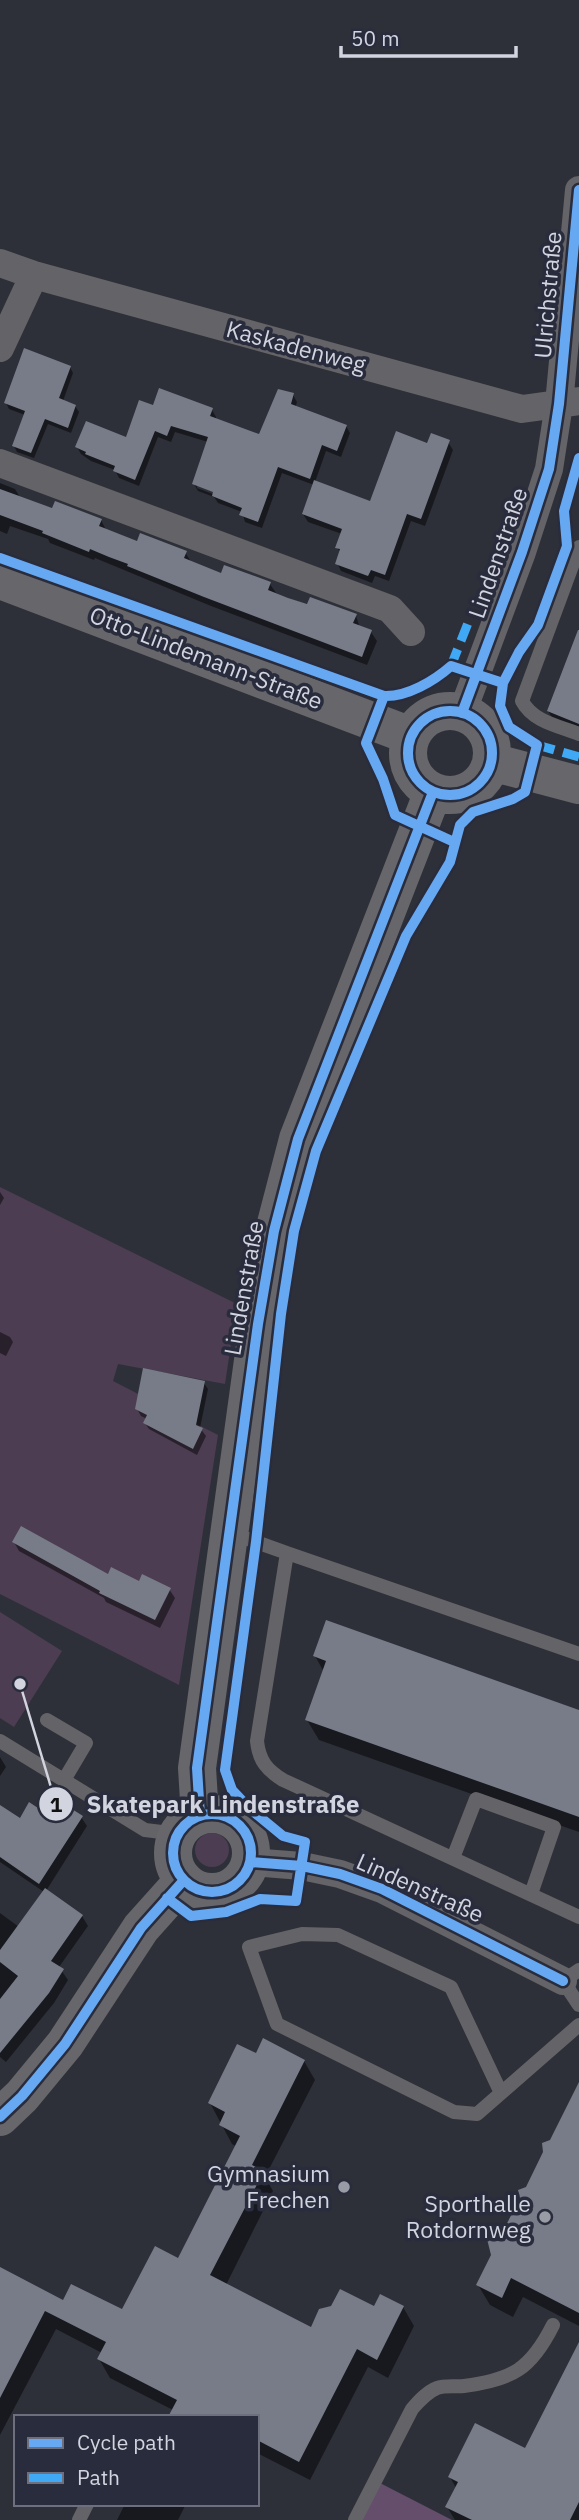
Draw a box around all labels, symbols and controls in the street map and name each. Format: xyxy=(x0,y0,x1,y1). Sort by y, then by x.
scale bar xyxy=(341,14,516,58)
text: 50 m xyxy=(351,24,400,52)
street label: Ulrichstraße xyxy=(526,230,568,360)
street label: Kaskadenweg xyxy=(223,313,369,379)
street label: Lindenstraße xyxy=(461,483,533,622)
street label: Otto-Lindemann-Straße xyxy=(86,599,327,715)
street label: Lindenstraße xyxy=(216,1218,270,1358)
callout: Skatepark Lindenstraße xyxy=(38,1782,374,1827)
text: Skatepark Lindenstraße xyxy=(87,1788,359,1820)
text: 1 xyxy=(50,1790,63,1818)
street label: Lindenstraße xyxy=(352,1846,489,1929)
place label: Gymnasium Frechen xyxy=(207,2158,330,2214)
marker: Gymnasium Frechen xyxy=(336,2179,352,2195)
place label: Sporthalle Rotdornweg xyxy=(406,2188,531,2244)
marker: Sporthalle Rotdornweg xyxy=(537,2209,553,2225)
legend xyxy=(14,2415,259,2506)
text: Cycle path xyxy=(77,2428,176,2456)
text: Path xyxy=(77,2463,120,2491)

